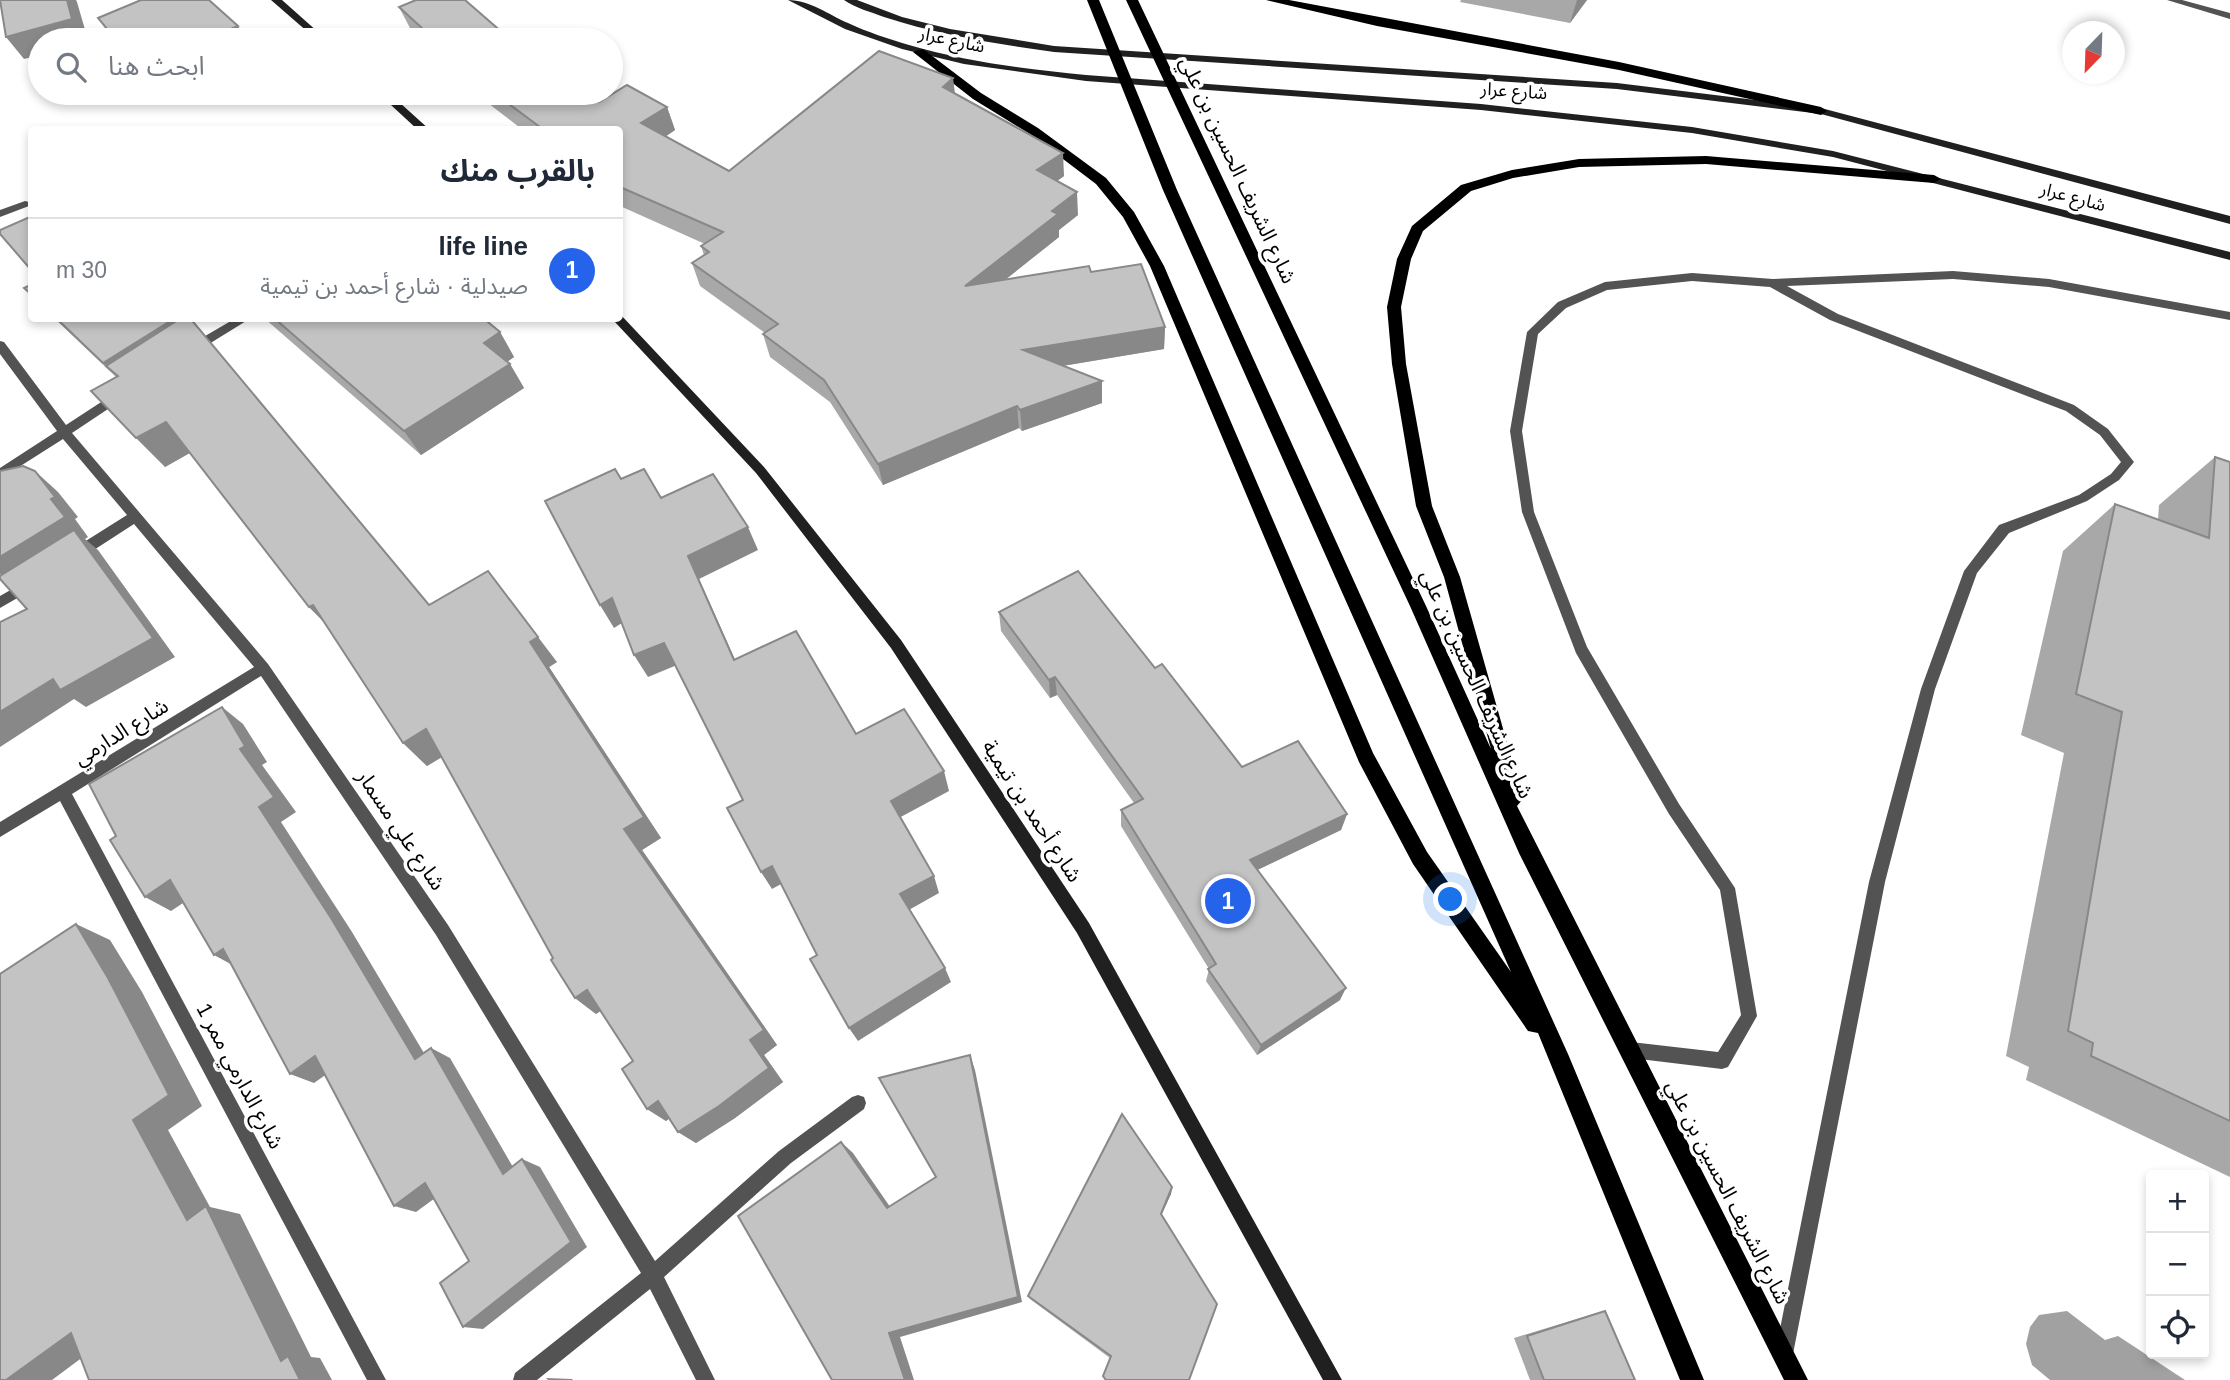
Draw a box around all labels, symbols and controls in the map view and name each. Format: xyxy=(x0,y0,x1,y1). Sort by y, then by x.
north arrow xyxy=(2062,21,2125,84)
street label: شارع عرار xyxy=(915,23,987,61)
search box xyxy=(28,28,623,105)
icon: search xyxy=(52,48,90,86)
text: ابحث هنا xyxy=(108,51,205,81)
street label: شارع الشريف الحسين بن علي xyxy=(1171,53,1301,289)
street label: شارع عرار xyxy=(1479,79,1548,107)
text: بالقرب منك xyxy=(440,154,595,187)
street label: شارع عرار xyxy=(2036,178,2108,219)
text: life line xyxy=(438,231,528,261)
text: 30 m xyxy=(56,257,107,283)
text: 1 xyxy=(566,257,578,283)
text: صيدلية · شارع أحمد بن تيمية xyxy=(260,273,528,299)
street label: شارع الشريف الحسين بن علي xyxy=(1412,566,1538,804)
street label: شارع الدارمي xyxy=(69,694,175,774)
street label: شارع أحمد بن تيمية xyxy=(975,735,1087,888)
street label: شارع علي مسمار xyxy=(348,765,450,897)
pin: 1 xyxy=(1205,875,1251,927)
your location xyxy=(1433,882,1467,916)
street label: شارع الدارمي ممر 1 xyxy=(188,999,289,1155)
street label: شارع الشريف الحسين بن علي xyxy=(1658,1076,1795,1310)
map controls xyxy=(2146,1170,2209,1359)
button: + xyxy=(2146,1170,2209,1233)
button: − xyxy=(2146,1233,2209,1296)
button: locate xyxy=(2146,1296,2209,1359)

